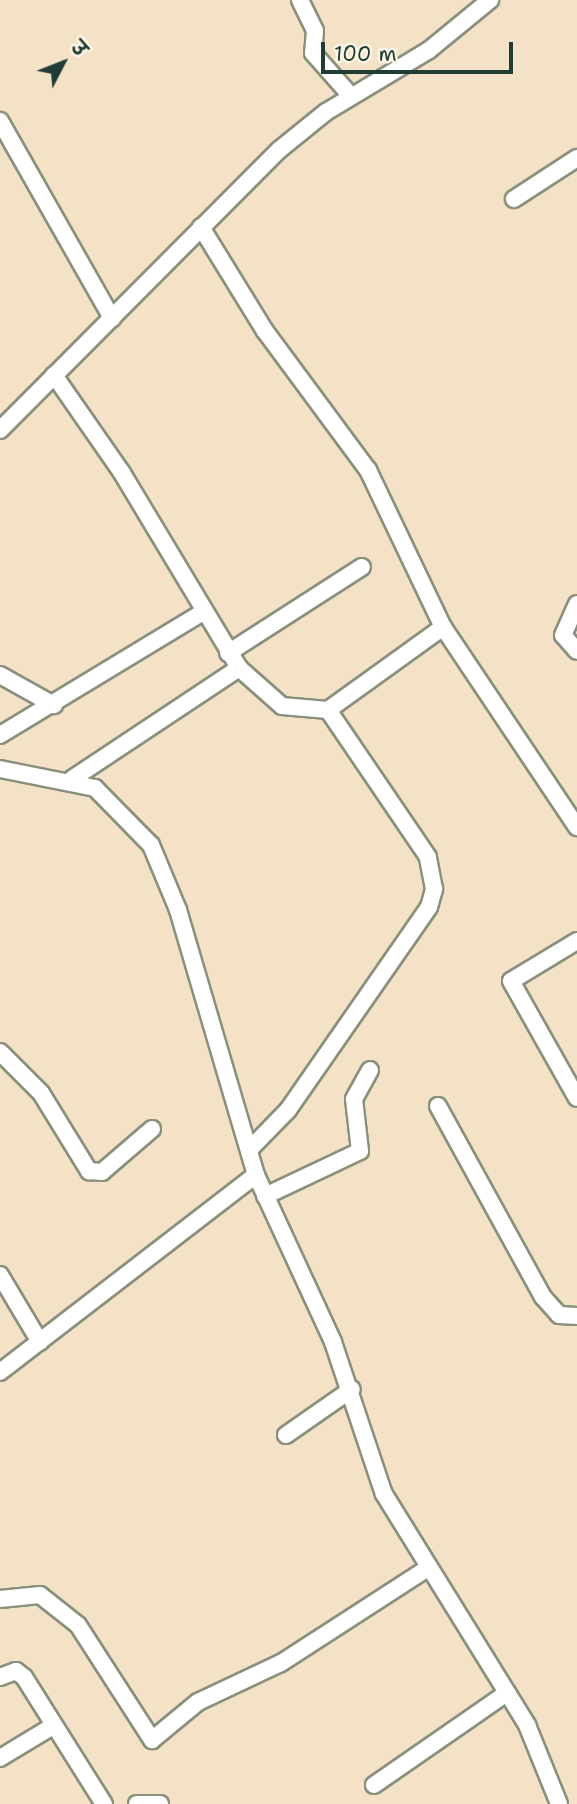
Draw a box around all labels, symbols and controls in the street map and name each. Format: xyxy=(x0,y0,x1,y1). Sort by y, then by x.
north arrow xyxy=(28,28,98,98)
scale bar xyxy=(325,28,518,72)
text: उ xyxy=(65,36,93,62)
text: 100 m xyxy=(334,40,397,68)

